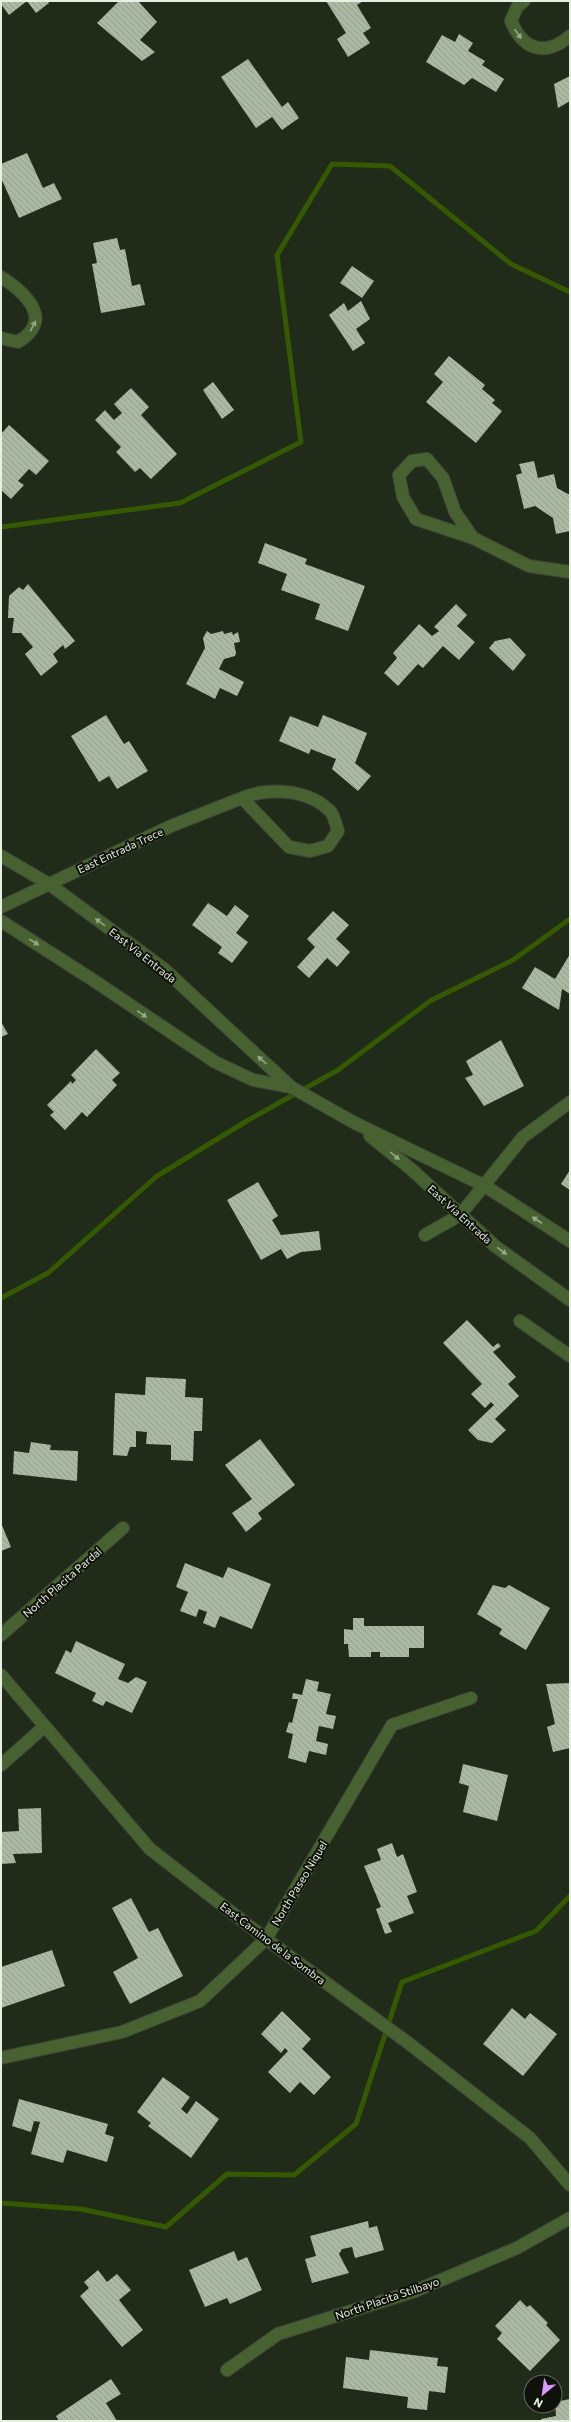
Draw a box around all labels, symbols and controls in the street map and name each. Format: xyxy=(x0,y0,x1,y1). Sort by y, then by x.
one-way arrow xyxy=(514,28,522,39)
one-way arrow xyxy=(30,321,36,332)
street label: East Entrada Trece xyxy=(75,824,165,876)
one-way arrow xyxy=(94,918,105,926)
street label: East Via Entrada xyxy=(107,925,179,985)
one-way arrow xyxy=(29,938,39,946)
one-way arrow xyxy=(137,1010,148,1018)
one-way arrow xyxy=(257,1056,267,1065)
one-way arrow xyxy=(389,1151,400,1160)
street label: East Via Entrada xyxy=(425,1182,495,1246)
one-way arrow xyxy=(531,1216,543,1223)
one-way arrow xyxy=(497,1247,508,1255)
street label: North Placita Pardal xyxy=(20,1544,104,1620)
street label: North Paseo Niquel xyxy=(269,1838,329,1928)
street label: East Camino de la Sombra xyxy=(218,1899,328,1987)
street label: North Placita Stilbayo xyxy=(333,2274,441,2322)
north arrow xyxy=(523,2374,563,2414)
text: N xyxy=(531,2395,545,2411)

